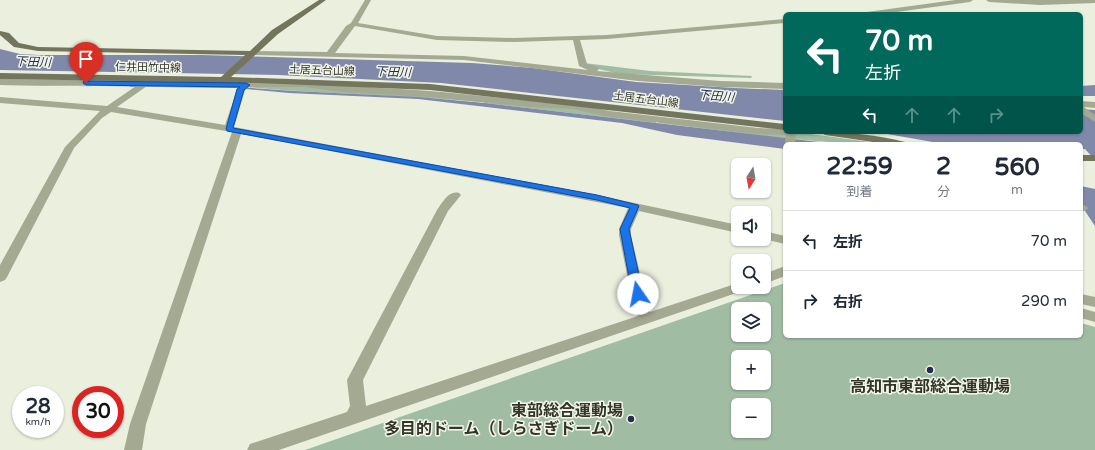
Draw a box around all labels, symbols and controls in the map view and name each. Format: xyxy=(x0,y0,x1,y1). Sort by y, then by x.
text: 70 m xyxy=(865,24,933,58)
icon: left xyxy=(799,28,851,80)
pin xyxy=(69,42,103,83)
icon: arrive xyxy=(75,48,97,70)
water label: 下田川 xyxy=(15,54,53,70)
street label: 仁井田竹中線 xyxy=(115,60,181,75)
text: 左折 xyxy=(865,62,901,84)
street label: 土居五台山線 xyxy=(289,63,355,78)
water label: 下田川 xyxy=(375,64,413,80)
water label: 下田川 xyxy=(697,87,737,105)
street label: 土居五台山線 xyxy=(612,89,679,110)
icon: left xyxy=(859,104,881,126)
icon: ahead xyxy=(901,104,923,126)
icon: ahead xyxy=(943,104,965,126)
icon: right xyxy=(985,104,1007,126)
text: 22:59 xyxy=(826,152,893,181)
text: 2 xyxy=(936,152,951,181)
text: 560 xyxy=(994,153,1040,182)
north arrow xyxy=(731,158,771,198)
map controls xyxy=(731,158,771,438)
text: m xyxy=(1011,182,1023,198)
text: 到着 xyxy=(847,184,873,200)
text: 分 xyxy=(937,184,950,200)
button: sound xyxy=(731,206,771,246)
icon: left xyxy=(799,230,821,252)
text: 70 m xyxy=(1030,232,1067,250)
text: 左折 xyxy=(833,233,863,251)
button: search xyxy=(731,254,771,294)
position arrow xyxy=(617,273,659,315)
icon: right xyxy=(799,290,821,312)
text: 290 m xyxy=(1021,292,1067,310)
text: 右折 xyxy=(833,293,863,311)
button: layers xyxy=(731,302,771,342)
button: + xyxy=(731,350,771,390)
marker: 高知市東部総合運動場 xyxy=(925,365,935,375)
place label: 高知市東部総合運動場 xyxy=(850,377,1010,397)
speed limit sign: 30 xyxy=(72,386,124,438)
text: 28 xyxy=(25,395,51,419)
button: − xyxy=(731,398,771,438)
place label: 東部総合運動場 多目的ドーム（しらさぎドーム） xyxy=(384,401,623,439)
marker: 東部総合運動場 多目的ドーム（しらさぎドーム） xyxy=(626,414,636,424)
text: km/h xyxy=(25,416,51,428)

